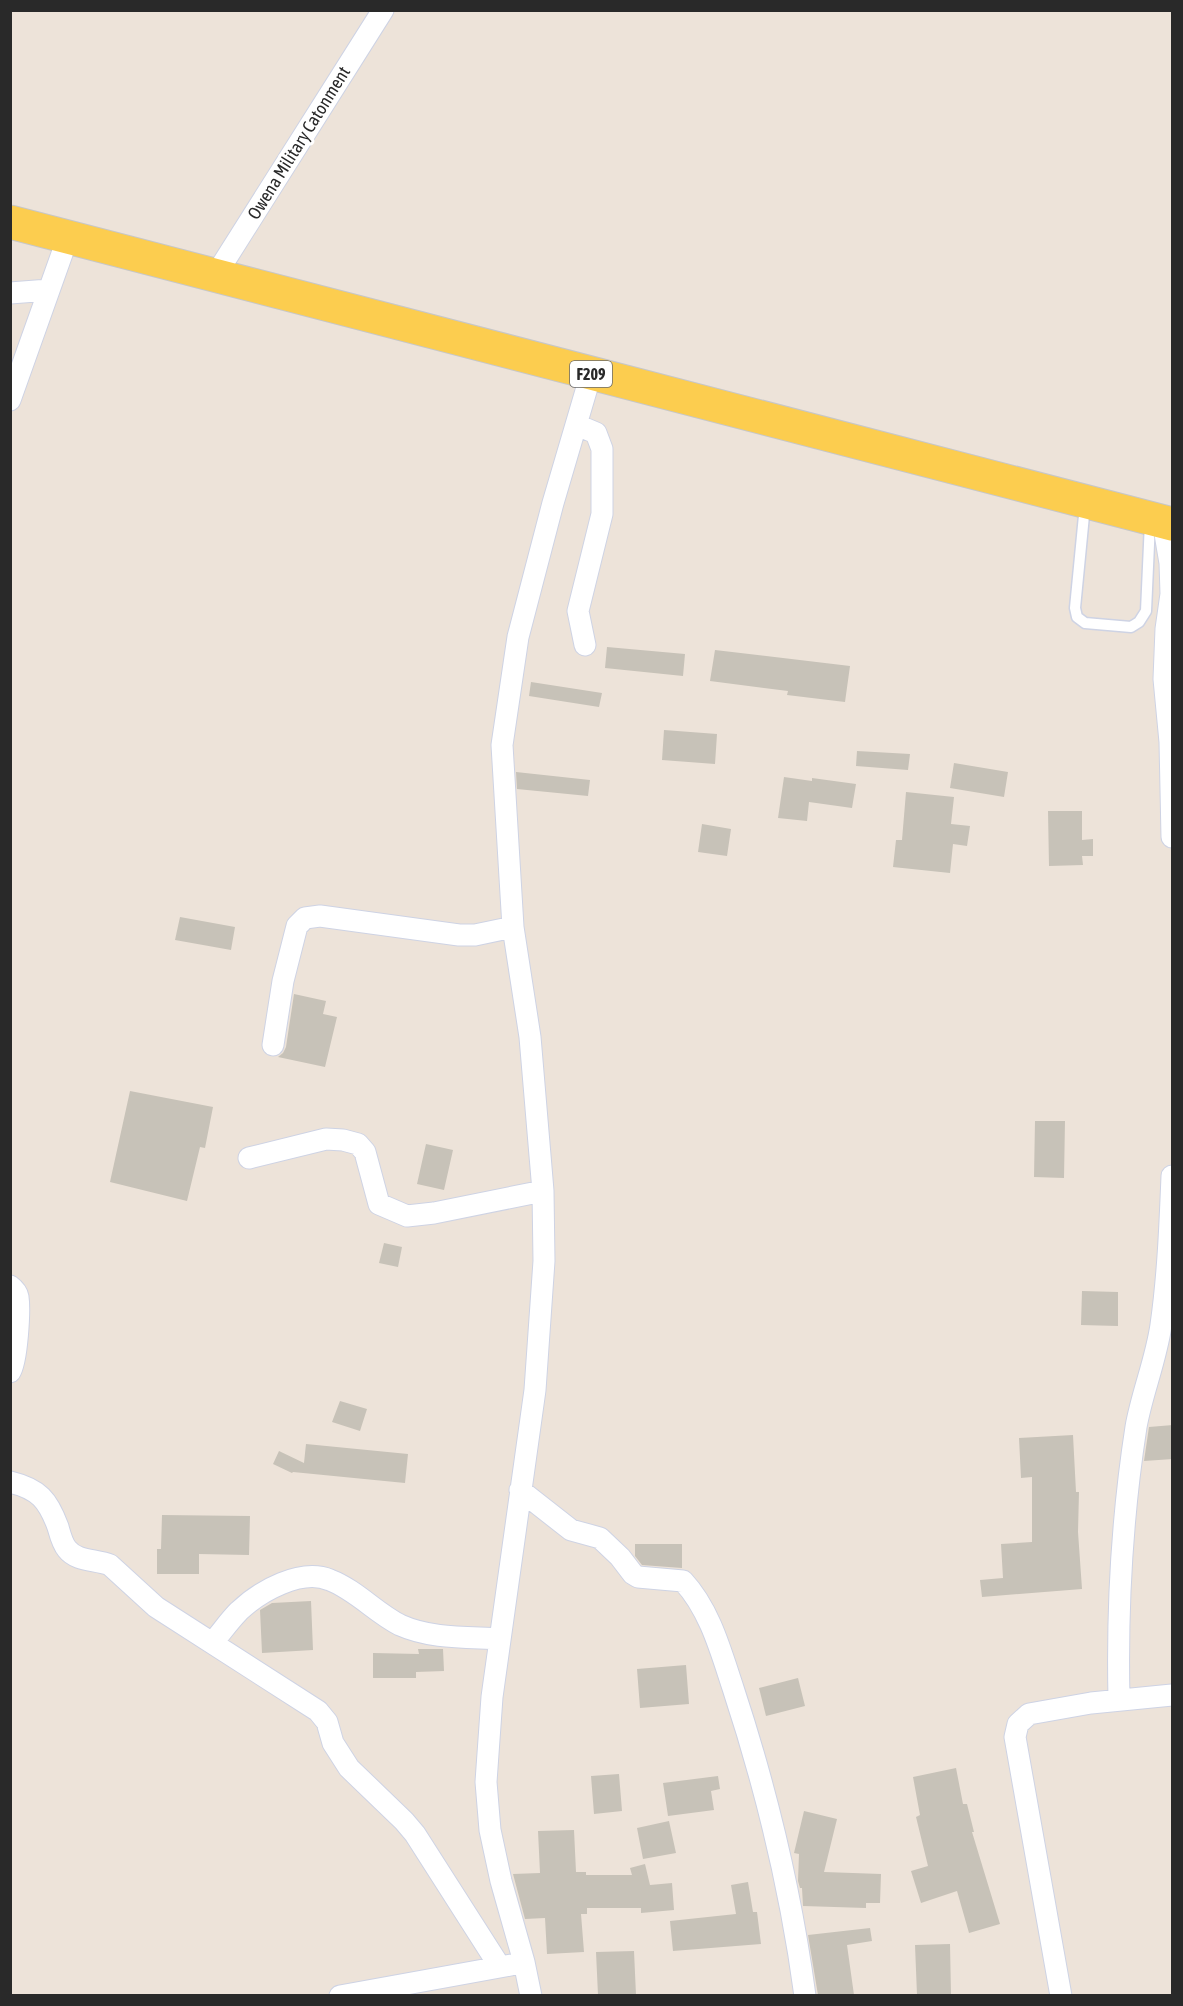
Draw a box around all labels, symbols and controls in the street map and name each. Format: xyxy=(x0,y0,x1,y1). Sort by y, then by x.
street label: Owena Military Catonment xyxy=(243,62,354,223)
road number: F209 xyxy=(570,361,612,387)

